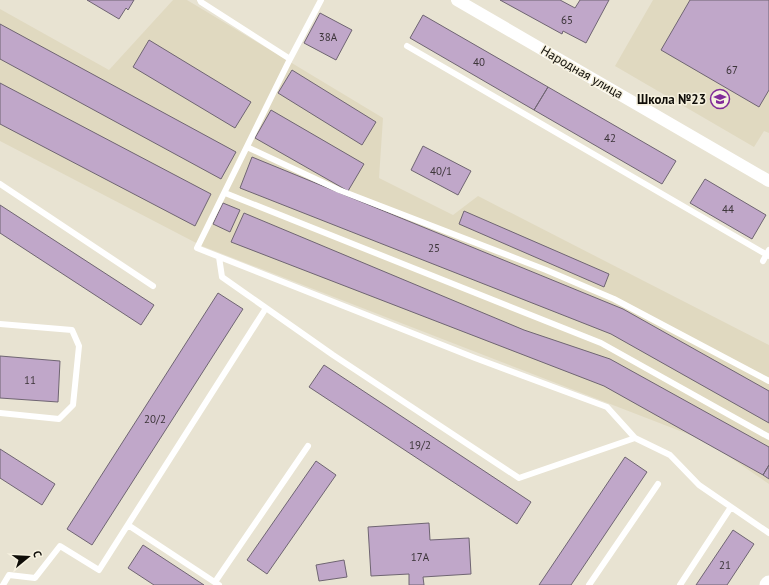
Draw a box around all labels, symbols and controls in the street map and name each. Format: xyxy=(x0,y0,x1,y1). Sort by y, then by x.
house number: 65 xyxy=(561,13,573,27)
house number: 38А xyxy=(319,30,338,44)
street label: Народная улица xyxy=(538,42,626,102)
house number: 40 xyxy=(473,55,485,69)
house number: 67 xyxy=(726,63,738,77)
school or university icon: Школа №23 xyxy=(709,88,731,110)
place label: Школа №23 xyxy=(637,91,706,108)
house number: 42 xyxy=(604,131,616,145)
house number: 40/1 xyxy=(430,164,452,178)
house number: 44 xyxy=(722,202,734,216)
house number: 25 xyxy=(428,241,440,255)
house number: 11 xyxy=(24,373,36,387)
house number: 20/2 xyxy=(144,412,166,426)
house number: 19/2 xyxy=(409,438,431,452)
north arrow xyxy=(8,537,48,577)
text: С xyxy=(30,549,45,559)
house number: 17А xyxy=(411,550,430,564)
house number: 21 xyxy=(719,558,731,572)

